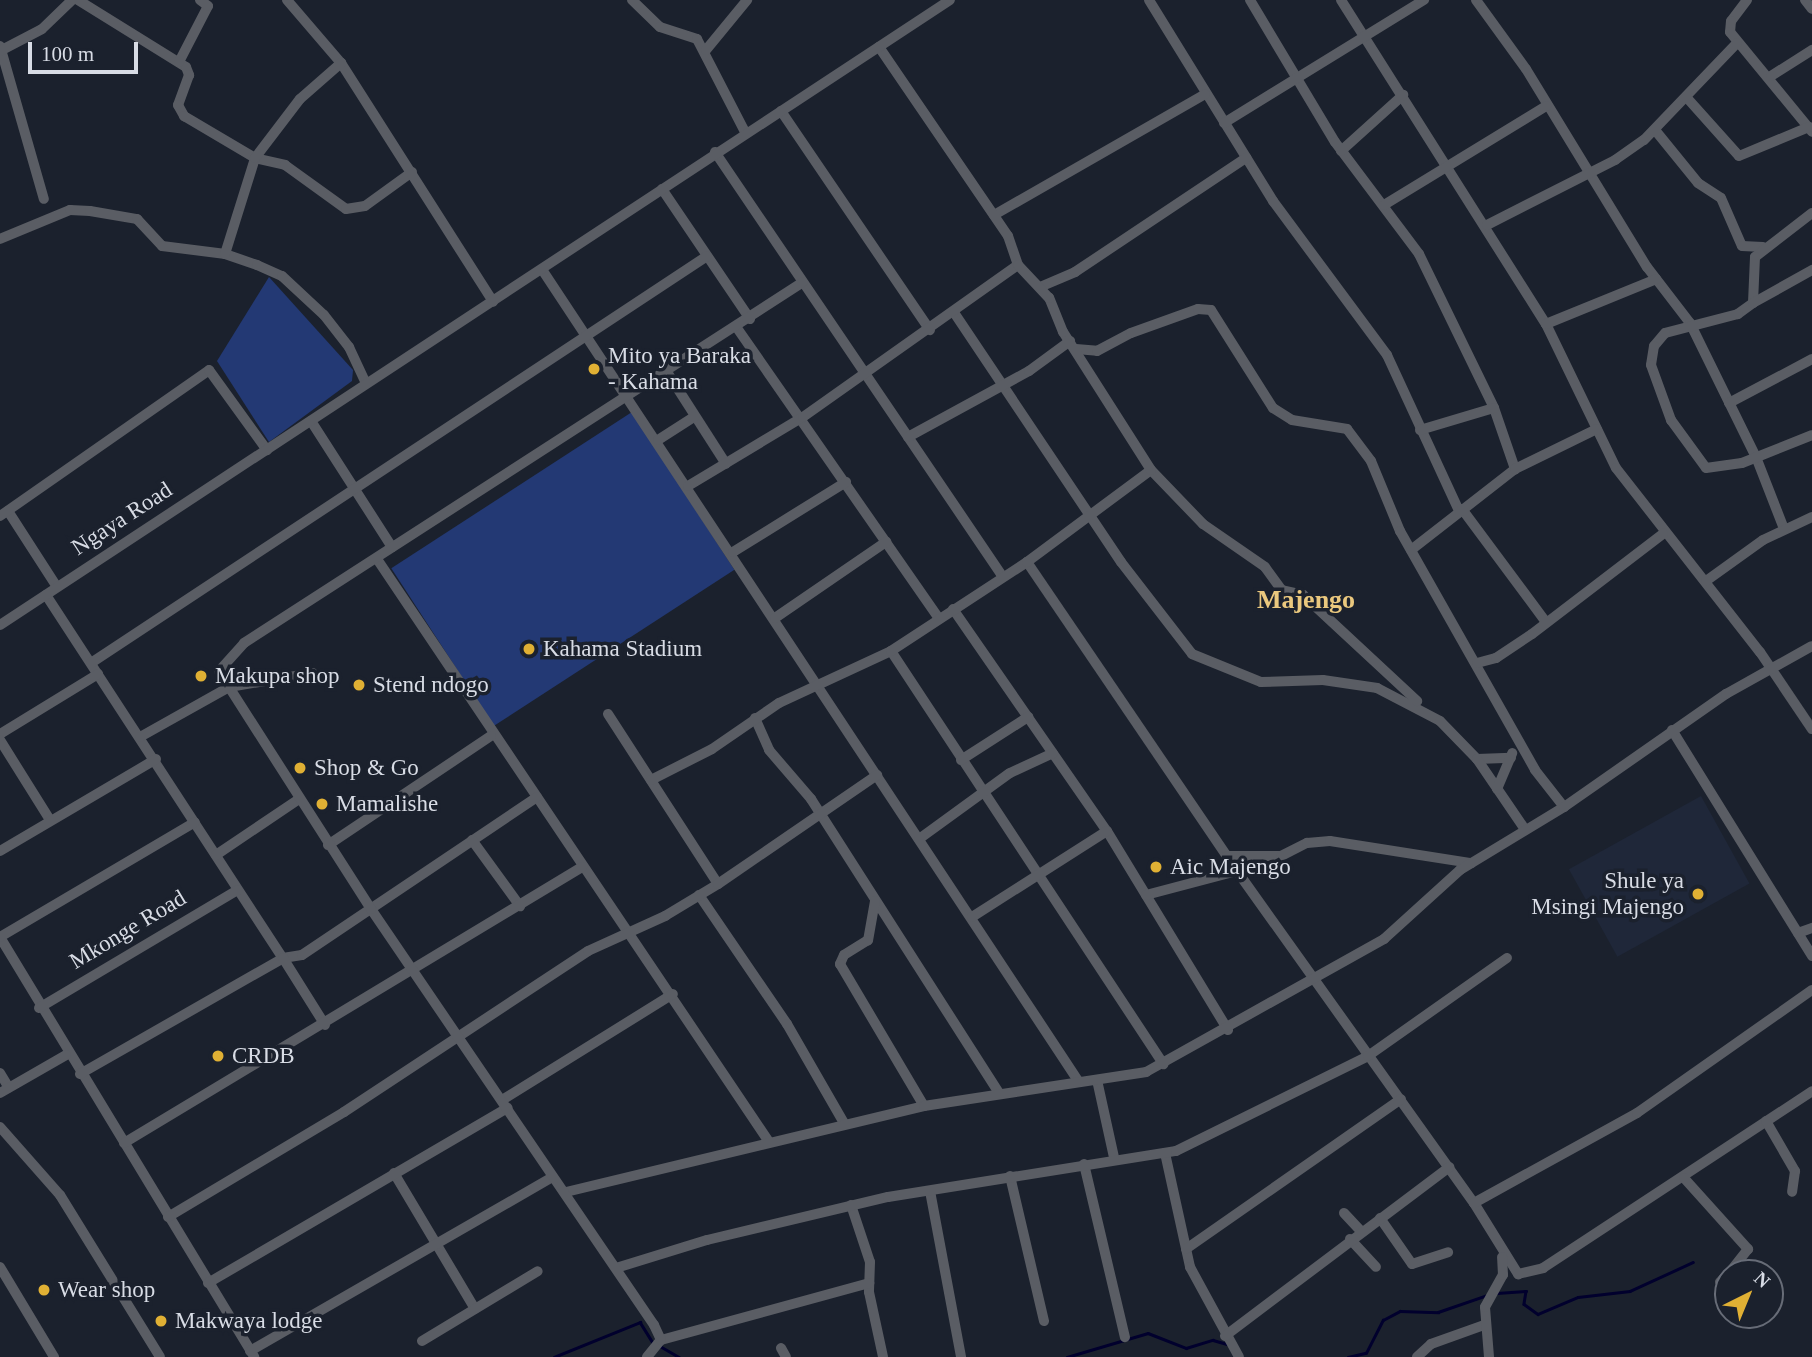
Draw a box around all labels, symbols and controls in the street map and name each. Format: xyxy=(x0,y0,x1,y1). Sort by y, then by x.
scale bar xyxy=(32,28,142,72)
text: 100 m xyxy=(41,42,94,66)
place label: Mito ya Baraka - Kahama xyxy=(608,342,751,396)
marker: Mito ya Baraka - Kahama xyxy=(586,361,602,377)
street label: Ngaya Road xyxy=(67,476,177,562)
district label: Majengo xyxy=(1257,584,1355,616)
place label: Kahama Stadium xyxy=(543,635,702,663)
marker: Kahama Stadium xyxy=(521,641,537,657)
place label: Makupa shop xyxy=(215,662,340,690)
marker: Makupa shop xyxy=(193,668,209,684)
place label: Stend ndogo xyxy=(373,671,489,699)
marker: Stend ndogo xyxy=(351,677,367,693)
place label: Shop & Go xyxy=(314,754,419,782)
marker: Shop & Go xyxy=(292,760,308,776)
place label: Mamalishe xyxy=(336,790,438,818)
marker: Mamalishe xyxy=(314,796,330,812)
place label: Aic Majengo xyxy=(1170,853,1291,881)
marker: Aic Majengo xyxy=(1148,859,1164,875)
place label: Shule ya Msingi Majengo xyxy=(1531,867,1684,921)
street label: Mkonge Road xyxy=(65,884,191,976)
marker: Shule ya Msingi Majengo xyxy=(1690,886,1706,902)
place label: CRDB xyxy=(232,1042,295,1070)
marker: CRDB xyxy=(210,1048,226,1064)
north arrow xyxy=(1714,1259,1784,1329)
text: N xyxy=(1750,1267,1774,1292)
place label: Wear shop xyxy=(58,1276,155,1304)
marker: Wear shop xyxy=(36,1282,52,1298)
place label: Makwaya lodge xyxy=(175,1307,323,1335)
marker: Makwaya lodge xyxy=(153,1313,169,1329)

